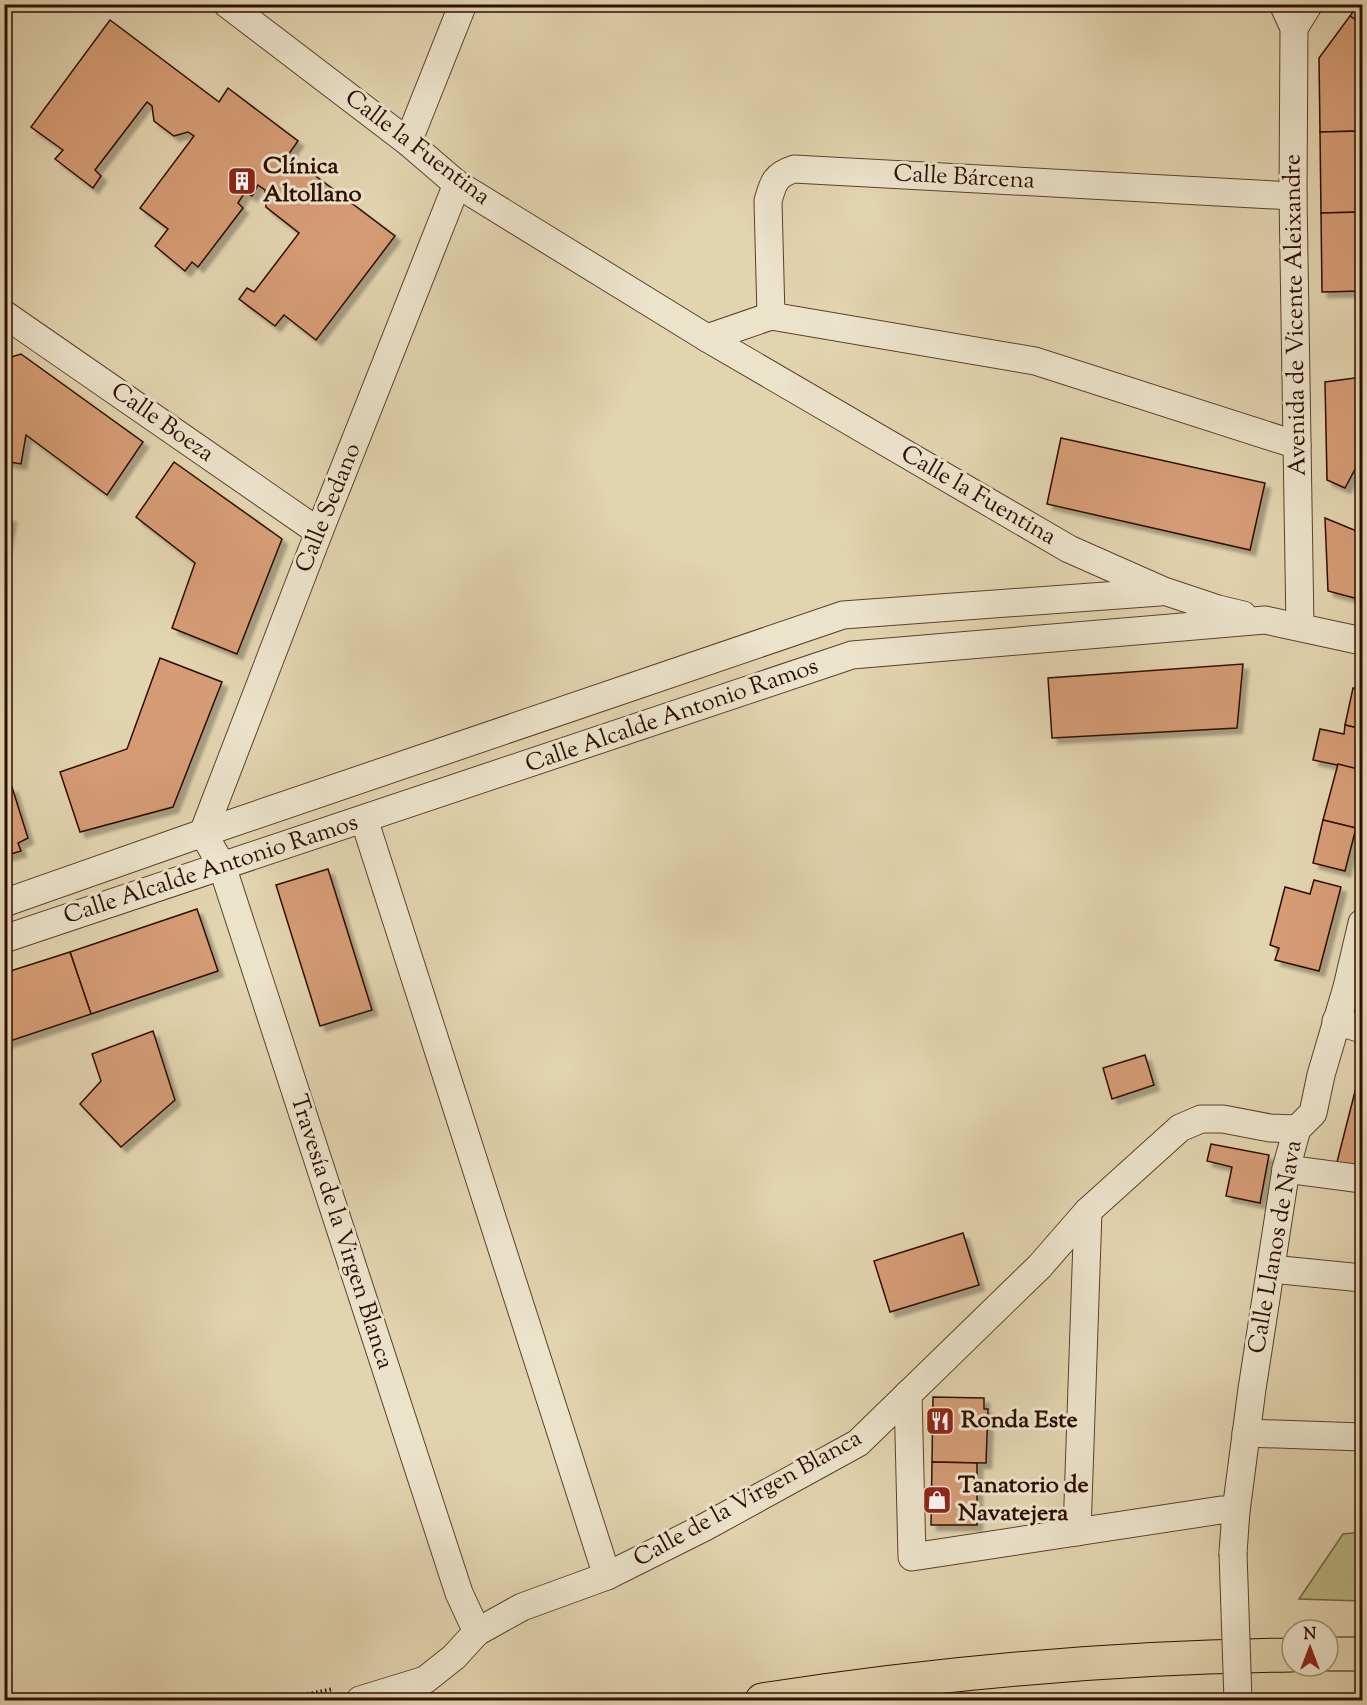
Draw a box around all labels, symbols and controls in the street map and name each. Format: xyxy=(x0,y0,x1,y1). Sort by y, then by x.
street label: Calle la Fuentina xyxy=(337,82,497,214)
place label: Clínica Altollano xyxy=(263,150,362,212)
street label: Avenida de Vicente Aleixandre xyxy=(1276,154,1316,476)
street label: Calle Bárcena xyxy=(892,157,1036,199)
building icon: Clínica Altollano xyxy=(226,165,258,197)
street label: Calle Boeza xyxy=(103,375,221,471)
street label: Calle Sedano xyxy=(288,438,370,578)
street label: Calle la Fuentina xyxy=(894,438,1062,554)
street label: Calle Alcalde Antonio Ramos xyxy=(521,650,823,782)
street label: Calle Alcalde Antonio Ramos xyxy=(59,806,363,934)
street label: Travesía de la Virgen Blanca xyxy=(281,1090,401,1374)
street label: Calle Llanos de Nava xyxy=(1240,1138,1312,1356)
place label: Ronda Este xyxy=(961,1404,1078,1438)
restaurant icon: Ronda Este xyxy=(924,1405,956,1437)
street label: Calle de la Virgen Blanca xyxy=(628,1422,868,1576)
place label: Tanatorio de Navatejera xyxy=(958,1469,1089,1531)
shop icon: Tanatorio de Navatejera xyxy=(921,1484,953,1516)
north arrow xyxy=(1280,1618,1340,1678)
text: N xyxy=(1304,1624,1317,1647)

